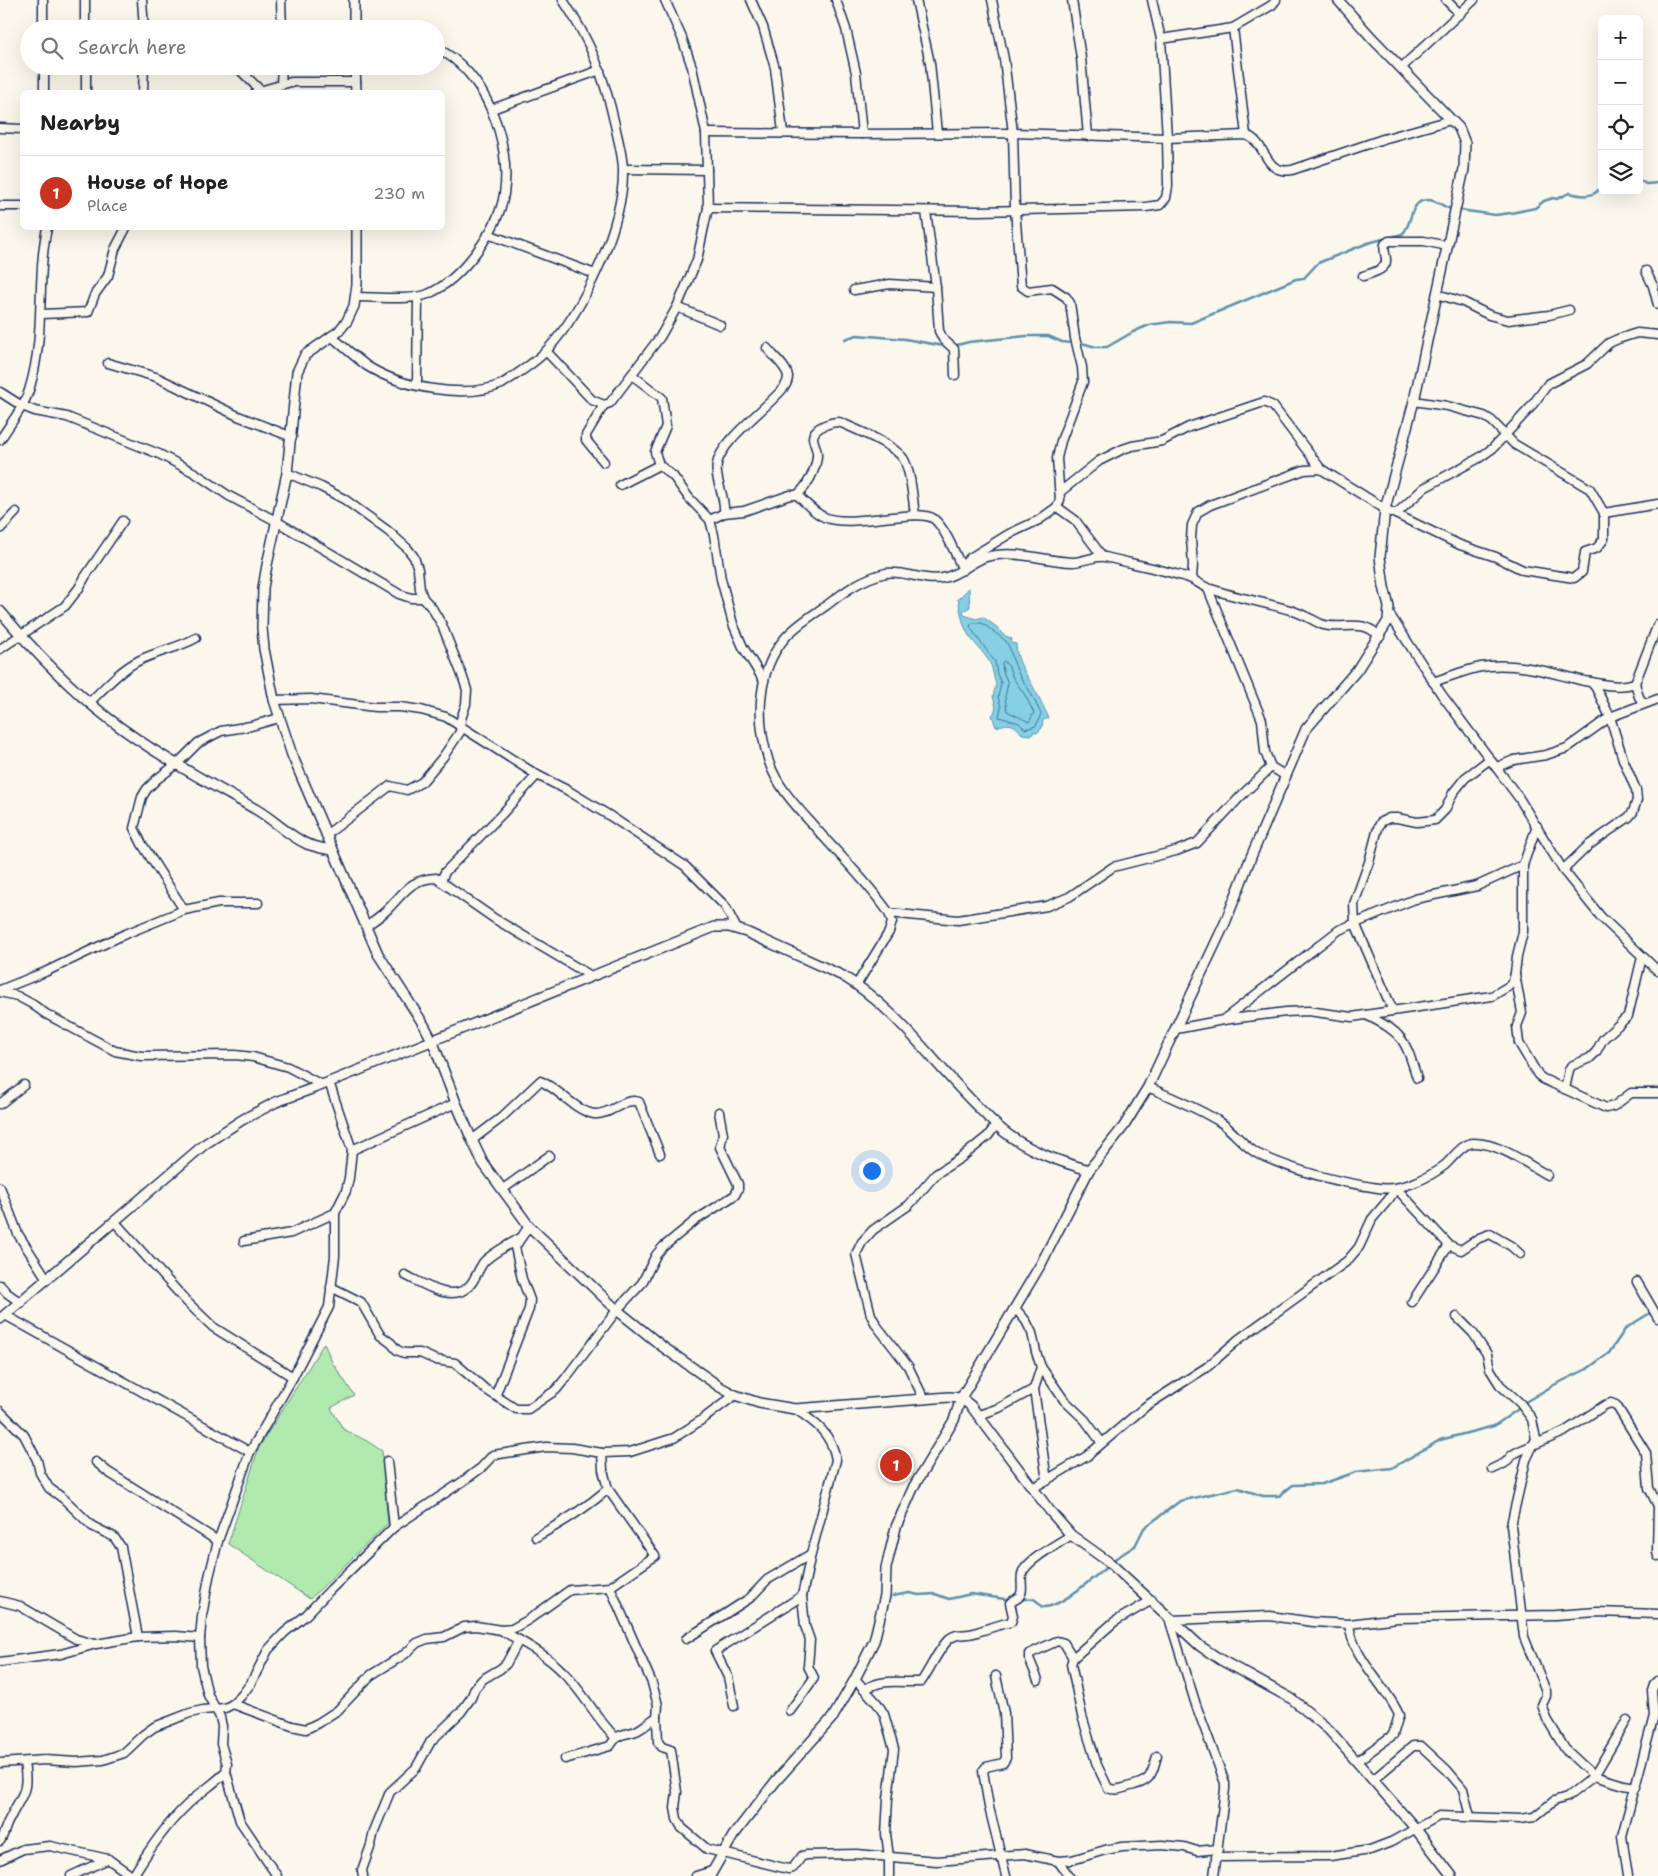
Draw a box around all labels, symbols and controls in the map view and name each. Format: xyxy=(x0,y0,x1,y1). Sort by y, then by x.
map controls xyxy=(1598,15,1643,195)
button: + xyxy=(1598,15,1643,60)
search box xyxy=(20,20,445,75)
icon: search xyxy=(38,34,66,62)
text: Search here xyxy=(78,35,187,60)
button: − xyxy=(1598,60,1643,105)
button: locate xyxy=(1598,105,1643,150)
text: Nearby xyxy=(40,109,120,137)
button: layers xyxy=(1598,150,1643,195)
text: House of Hope xyxy=(87,170,228,195)
text: 1 xyxy=(52,183,60,204)
text: 230 m xyxy=(373,183,425,204)
text: Place xyxy=(87,195,128,216)
your location xyxy=(859,1158,885,1184)
pin: 1 xyxy=(880,1446,912,1484)

